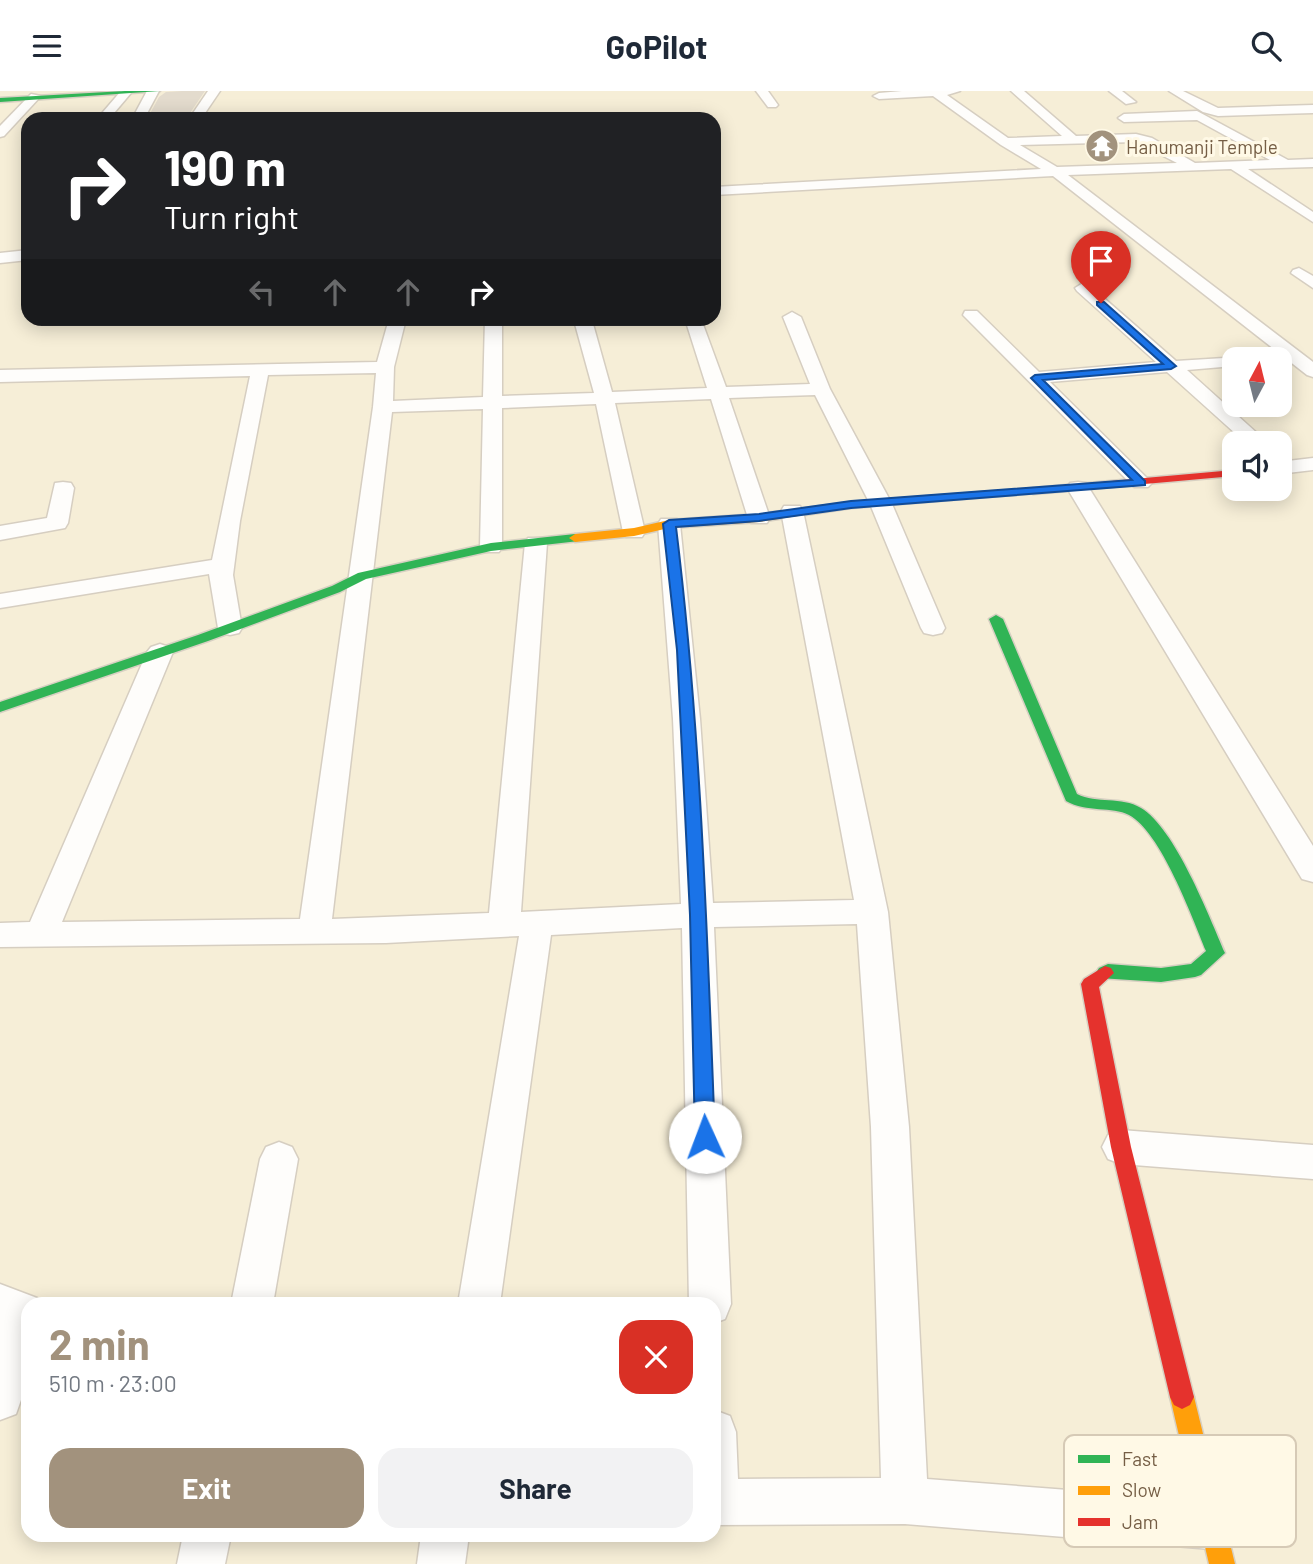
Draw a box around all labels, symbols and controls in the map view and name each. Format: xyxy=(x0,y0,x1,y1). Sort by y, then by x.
icon: menu xyxy=(28,27,66,65)
text: GoPilot xyxy=(606,27,707,65)
icon: search xyxy=(1247,27,1285,65)
temple icon: Hanumanji Temple xyxy=(1083,127,1121,165)
place label: Hanumanji Temple xyxy=(1126,135,1278,158)
text: 190 m xyxy=(164,137,286,196)
icon: right xyxy=(49,140,140,231)
text: Turn right xyxy=(164,197,299,235)
pin xyxy=(1071,231,1131,303)
icon: arrive xyxy=(1082,242,1120,280)
icon: left xyxy=(243,273,281,311)
icon: ahead xyxy=(316,273,354,311)
icon: ahead xyxy=(389,273,427,311)
icon: right xyxy=(462,273,500,311)
north arrow xyxy=(1222,347,1292,417)
map controls xyxy=(1222,347,1292,501)
button: sound xyxy=(1222,431,1292,501)
position arrow xyxy=(668,1100,742,1174)
text: 2 min xyxy=(49,1318,150,1368)
button: close xyxy=(619,1320,693,1394)
text: 510 m · 23:00 xyxy=(49,1369,177,1397)
legend xyxy=(1064,1435,1296,1547)
text: Fast xyxy=(1122,1447,1158,1470)
button: Exit xyxy=(49,1448,364,1528)
button: Share xyxy=(378,1448,693,1528)
text: Slow xyxy=(1122,1478,1161,1501)
text: Jam xyxy=(1122,1510,1158,1533)

